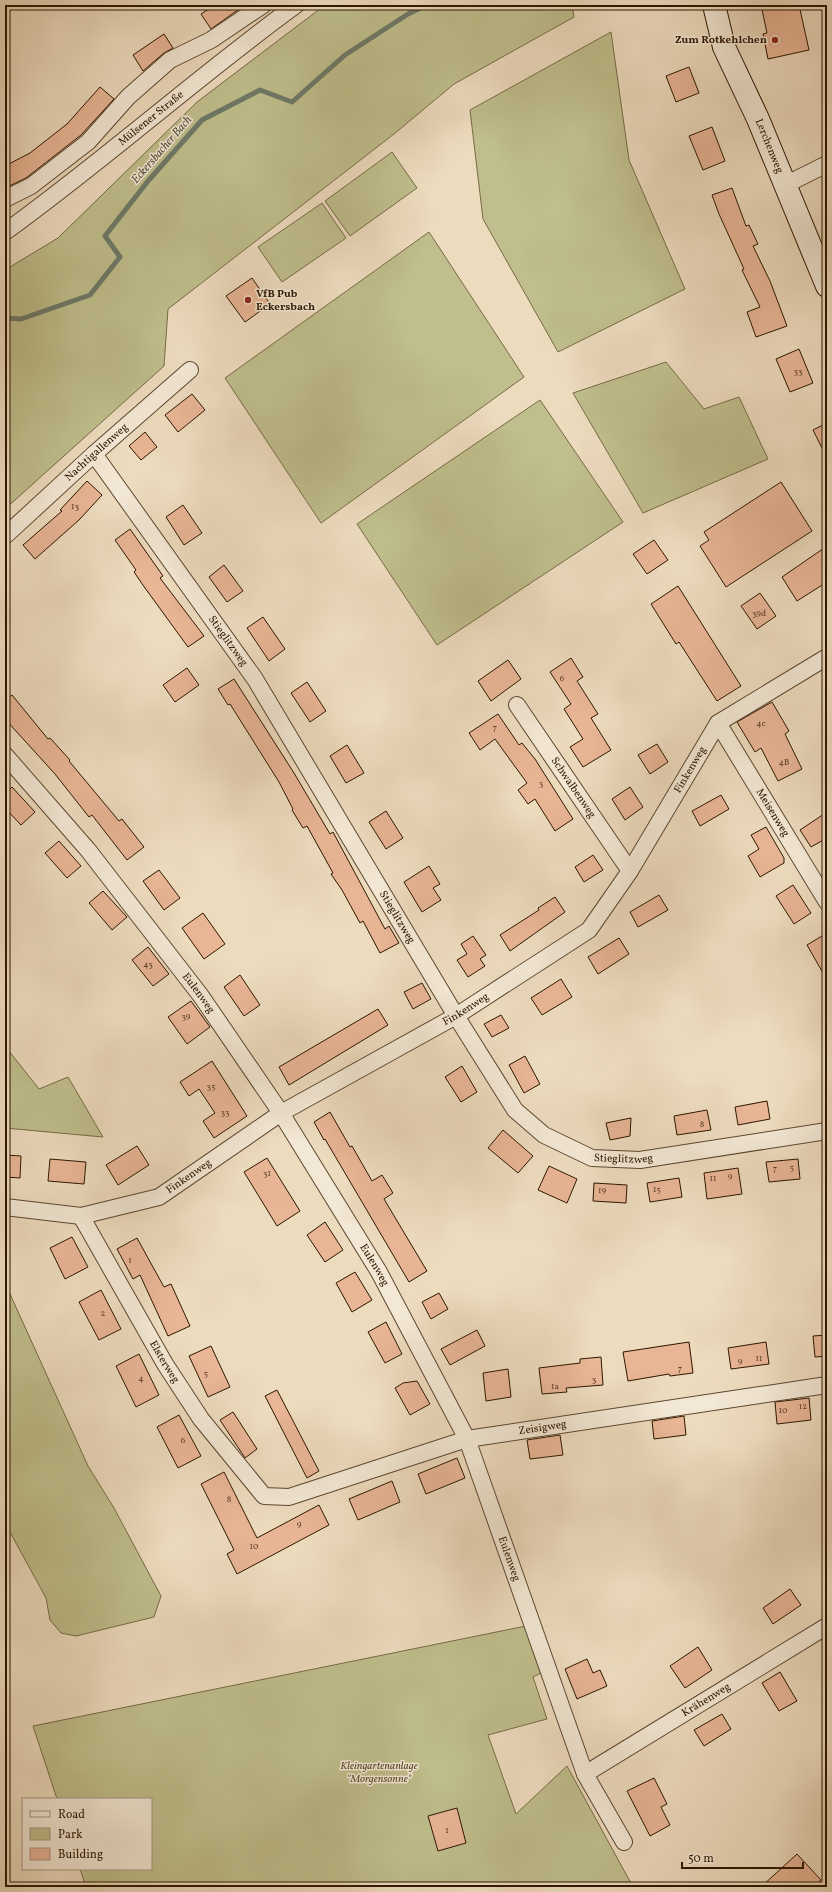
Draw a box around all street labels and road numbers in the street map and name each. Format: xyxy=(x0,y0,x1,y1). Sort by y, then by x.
street label: Mülsener Straße xyxy=(115,87,187,149)
street label: Lerchenweg xyxy=(751,116,787,176)
street label: Nachtigallenweg xyxy=(62,420,132,485)
street label: Stieglitzweg xyxy=(204,613,251,670)
street label: Finkenweg xyxy=(670,743,710,796)
street label: Schwalbenweg xyxy=(547,754,600,821)
street label: Meisenweg xyxy=(752,786,793,840)
street label: Stieglitzweg xyxy=(375,888,419,947)
street label: Eulenweg xyxy=(178,970,218,1017)
street label: Finkenweg xyxy=(440,989,492,1029)
street label: Stieglitzweg xyxy=(593,1151,654,1168)
street label: Finkenweg xyxy=(163,1155,215,1197)
street label: Eulenweg xyxy=(356,1241,393,1289)
street label: Elsterweg xyxy=(146,1338,183,1386)
street label: Zeisigweg xyxy=(517,1417,568,1439)
street label: Eulenweg xyxy=(494,1534,524,1584)
street label: Krähenweg xyxy=(679,1679,734,1721)

